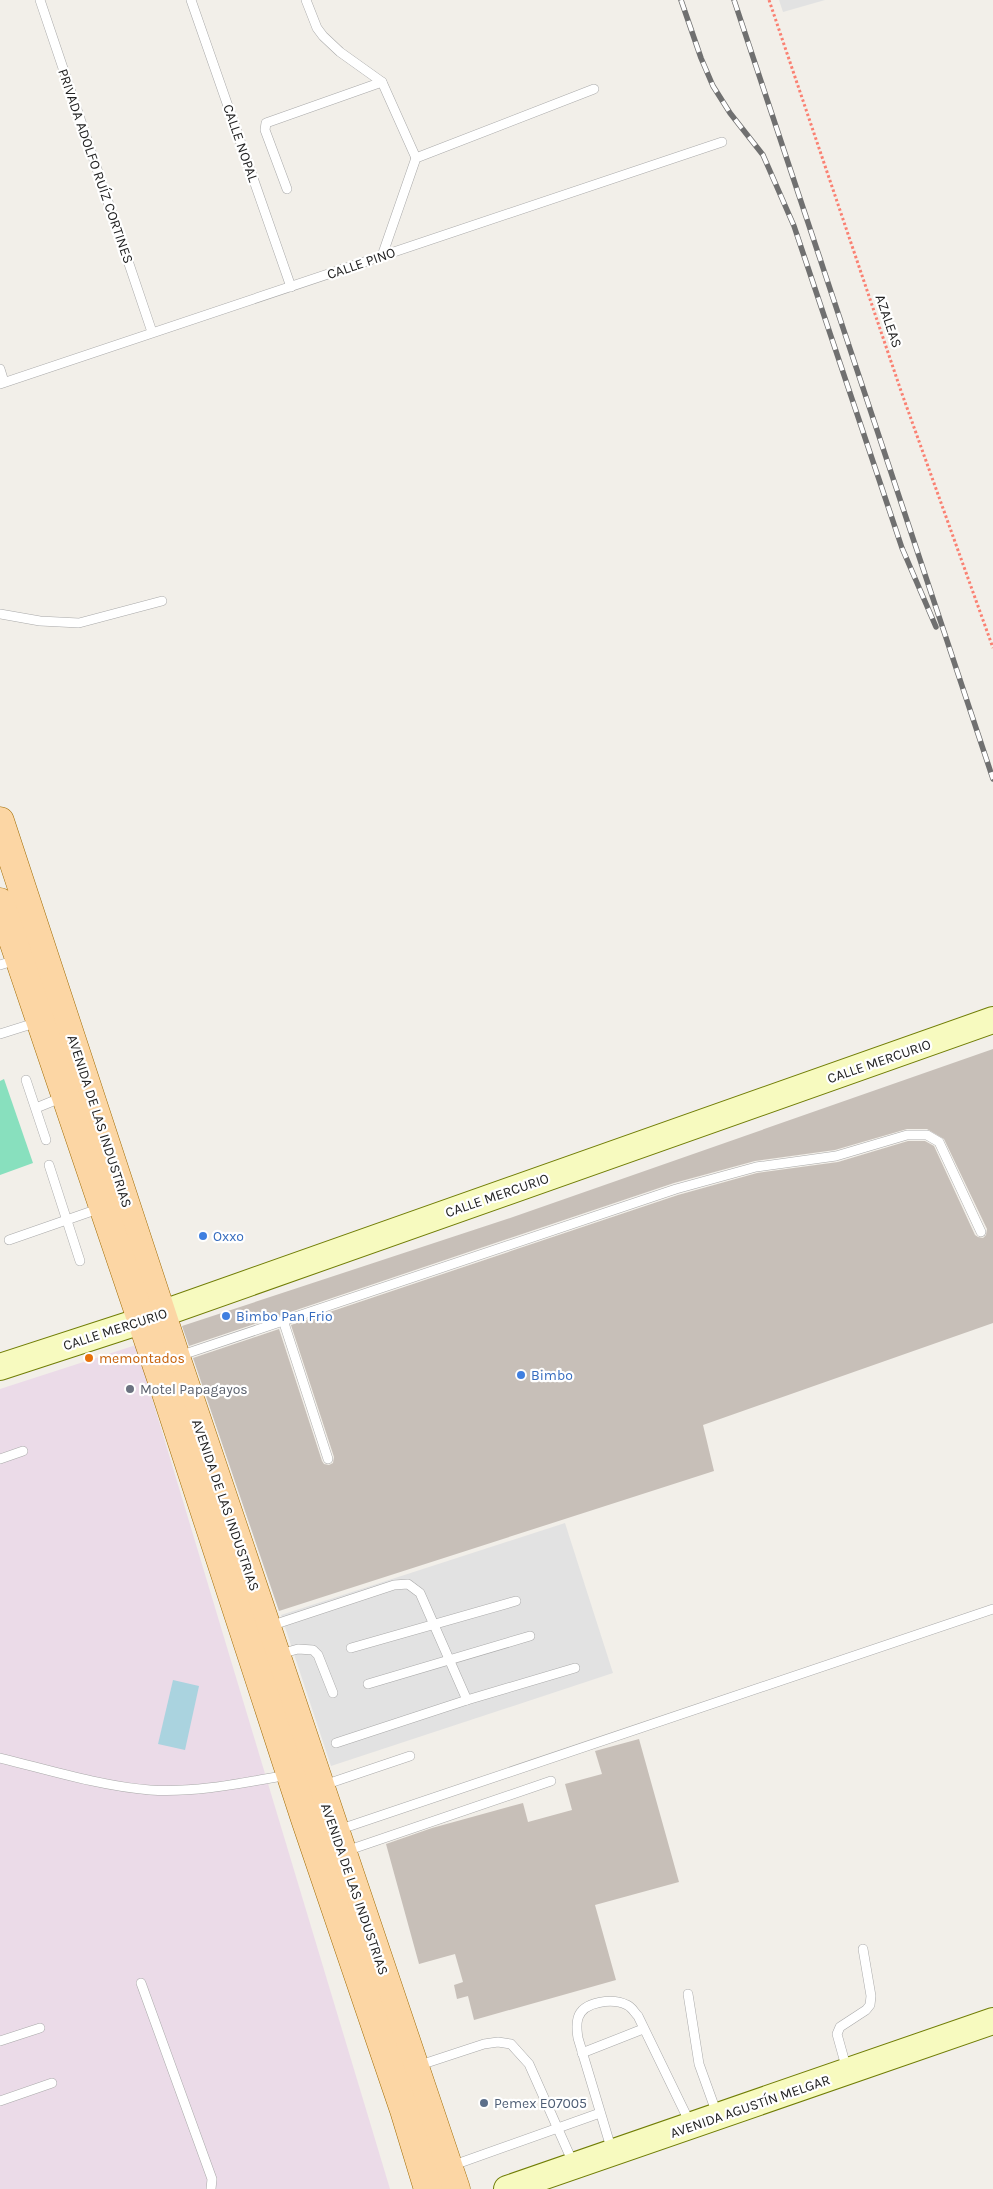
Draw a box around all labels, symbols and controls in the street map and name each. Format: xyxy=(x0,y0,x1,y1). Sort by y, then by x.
street label: PRIVADA ADOLFO RUÍZ CORTINES xyxy=(54,66,138,266)
street label: CALLE NOPAL xyxy=(219,102,262,185)
street label: CALLE PINO xyxy=(325,244,398,283)
street label: AZALEAS xyxy=(871,292,906,350)
street label: AVENIDA DE LAS INDUSTRIAS xyxy=(64,1033,136,1210)
street label: CALLE MERCURIO xyxy=(825,1036,933,1087)
street label: CALLE MERCURIO xyxy=(443,1170,551,1221)
place label: Oxxo xyxy=(213,1228,244,1245)
marker: Oxxo xyxy=(197,1230,209,1242)
street label: CALLE MERCURIO xyxy=(61,1305,169,1354)
place label: Bimbo Pan Frio xyxy=(236,1308,333,1325)
marker: Bimbo Pan Frio xyxy=(220,1310,232,1322)
place label: memontados xyxy=(99,1350,185,1367)
marker: memontados xyxy=(83,1352,95,1364)
place label: Bimbo xyxy=(531,1367,573,1384)
marker: Bimbo xyxy=(515,1369,527,1381)
place label: Motel Papagayos xyxy=(140,1381,248,1398)
marker: Motel Papagayos xyxy=(124,1383,136,1395)
street label: AVENIDA DE LAS INDUSTRIAS xyxy=(188,1417,263,1593)
street label: AVENIDA DE LAS INDUSTRIAS xyxy=(317,1801,392,1977)
street label: AVENIDA AGUSTÍN MELGAR xyxy=(668,2070,832,2142)
place label: Pemex E07005 xyxy=(494,2095,587,2112)
marker: Pemex E07005 xyxy=(478,2097,490,2109)

